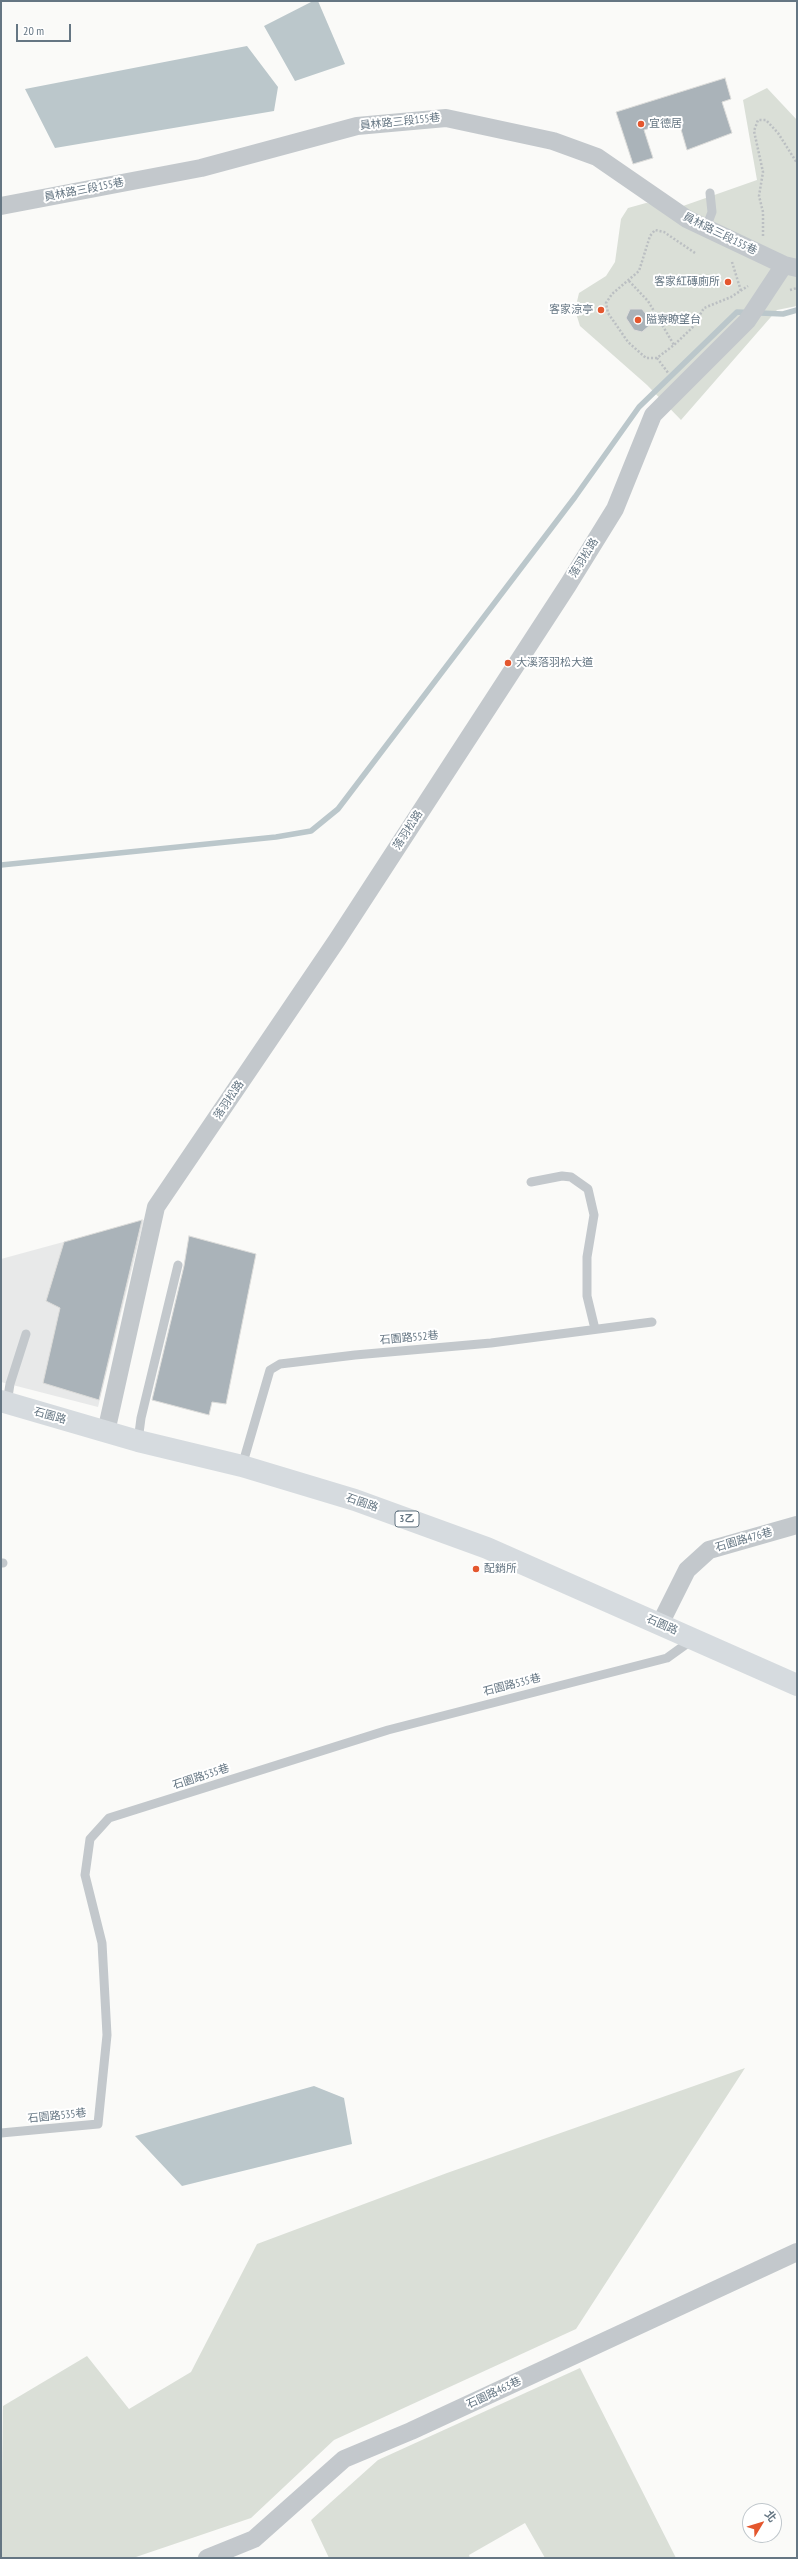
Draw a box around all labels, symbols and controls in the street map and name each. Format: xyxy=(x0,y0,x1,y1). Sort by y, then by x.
scale bar xyxy=(18,16,73,42)
text: 20 m xyxy=(23,23,44,38)
street label: 員林路三段155巷 xyxy=(359,111,441,133)
place label: 宜德居 xyxy=(649,117,682,131)
marker: 宜德居 xyxy=(636,119,646,129)
street label: 員林路三段155巷 xyxy=(43,176,125,204)
street label: 員林路三段155巷 xyxy=(681,210,759,258)
place label: 客家紅磚廁所 xyxy=(654,275,720,289)
marker: 客家紅磚廁所 xyxy=(723,277,733,287)
place label: 客家涼亭 xyxy=(549,303,593,317)
marker: 客家涼亭 xyxy=(596,305,606,315)
place label: 隘寮瞭望台 xyxy=(646,313,701,327)
marker: 隘寮瞭望台 xyxy=(633,315,643,325)
street label: 落羽松路 xyxy=(567,536,601,580)
place label: 大溪落羽松大道 xyxy=(516,656,593,670)
marker: 大溪落羽松大道 xyxy=(503,658,513,668)
street label: 落羽松路 xyxy=(390,808,426,852)
street label: 落羽松路 xyxy=(211,1078,247,1122)
street label: 石園路552巷 xyxy=(379,1329,439,1347)
street label: 石園路 xyxy=(32,1405,68,1427)
street label: 石園路 xyxy=(344,1491,380,1515)
road number: 3乙 xyxy=(395,1511,419,1527)
street label: 石園路476巷 xyxy=(714,1526,774,1554)
place label: 配銷所 xyxy=(484,1562,517,1576)
marker: 配銷所 xyxy=(471,1564,481,1574)
street label: 石園路 xyxy=(644,1612,680,1638)
street label: 石園路535巷 xyxy=(482,1671,542,1699)
street label: 石園路535巷 xyxy=(171,1762,231,1792)
street label: 石園路535巷 xyxy=(27,2106,87,2126)
street label: 石園路463巷 xyxy=(465,2375,523,2411)
north arrow xyxy=(742,2503,782,2543)
text: 北 xyxy=(762,2508,780,2525)

